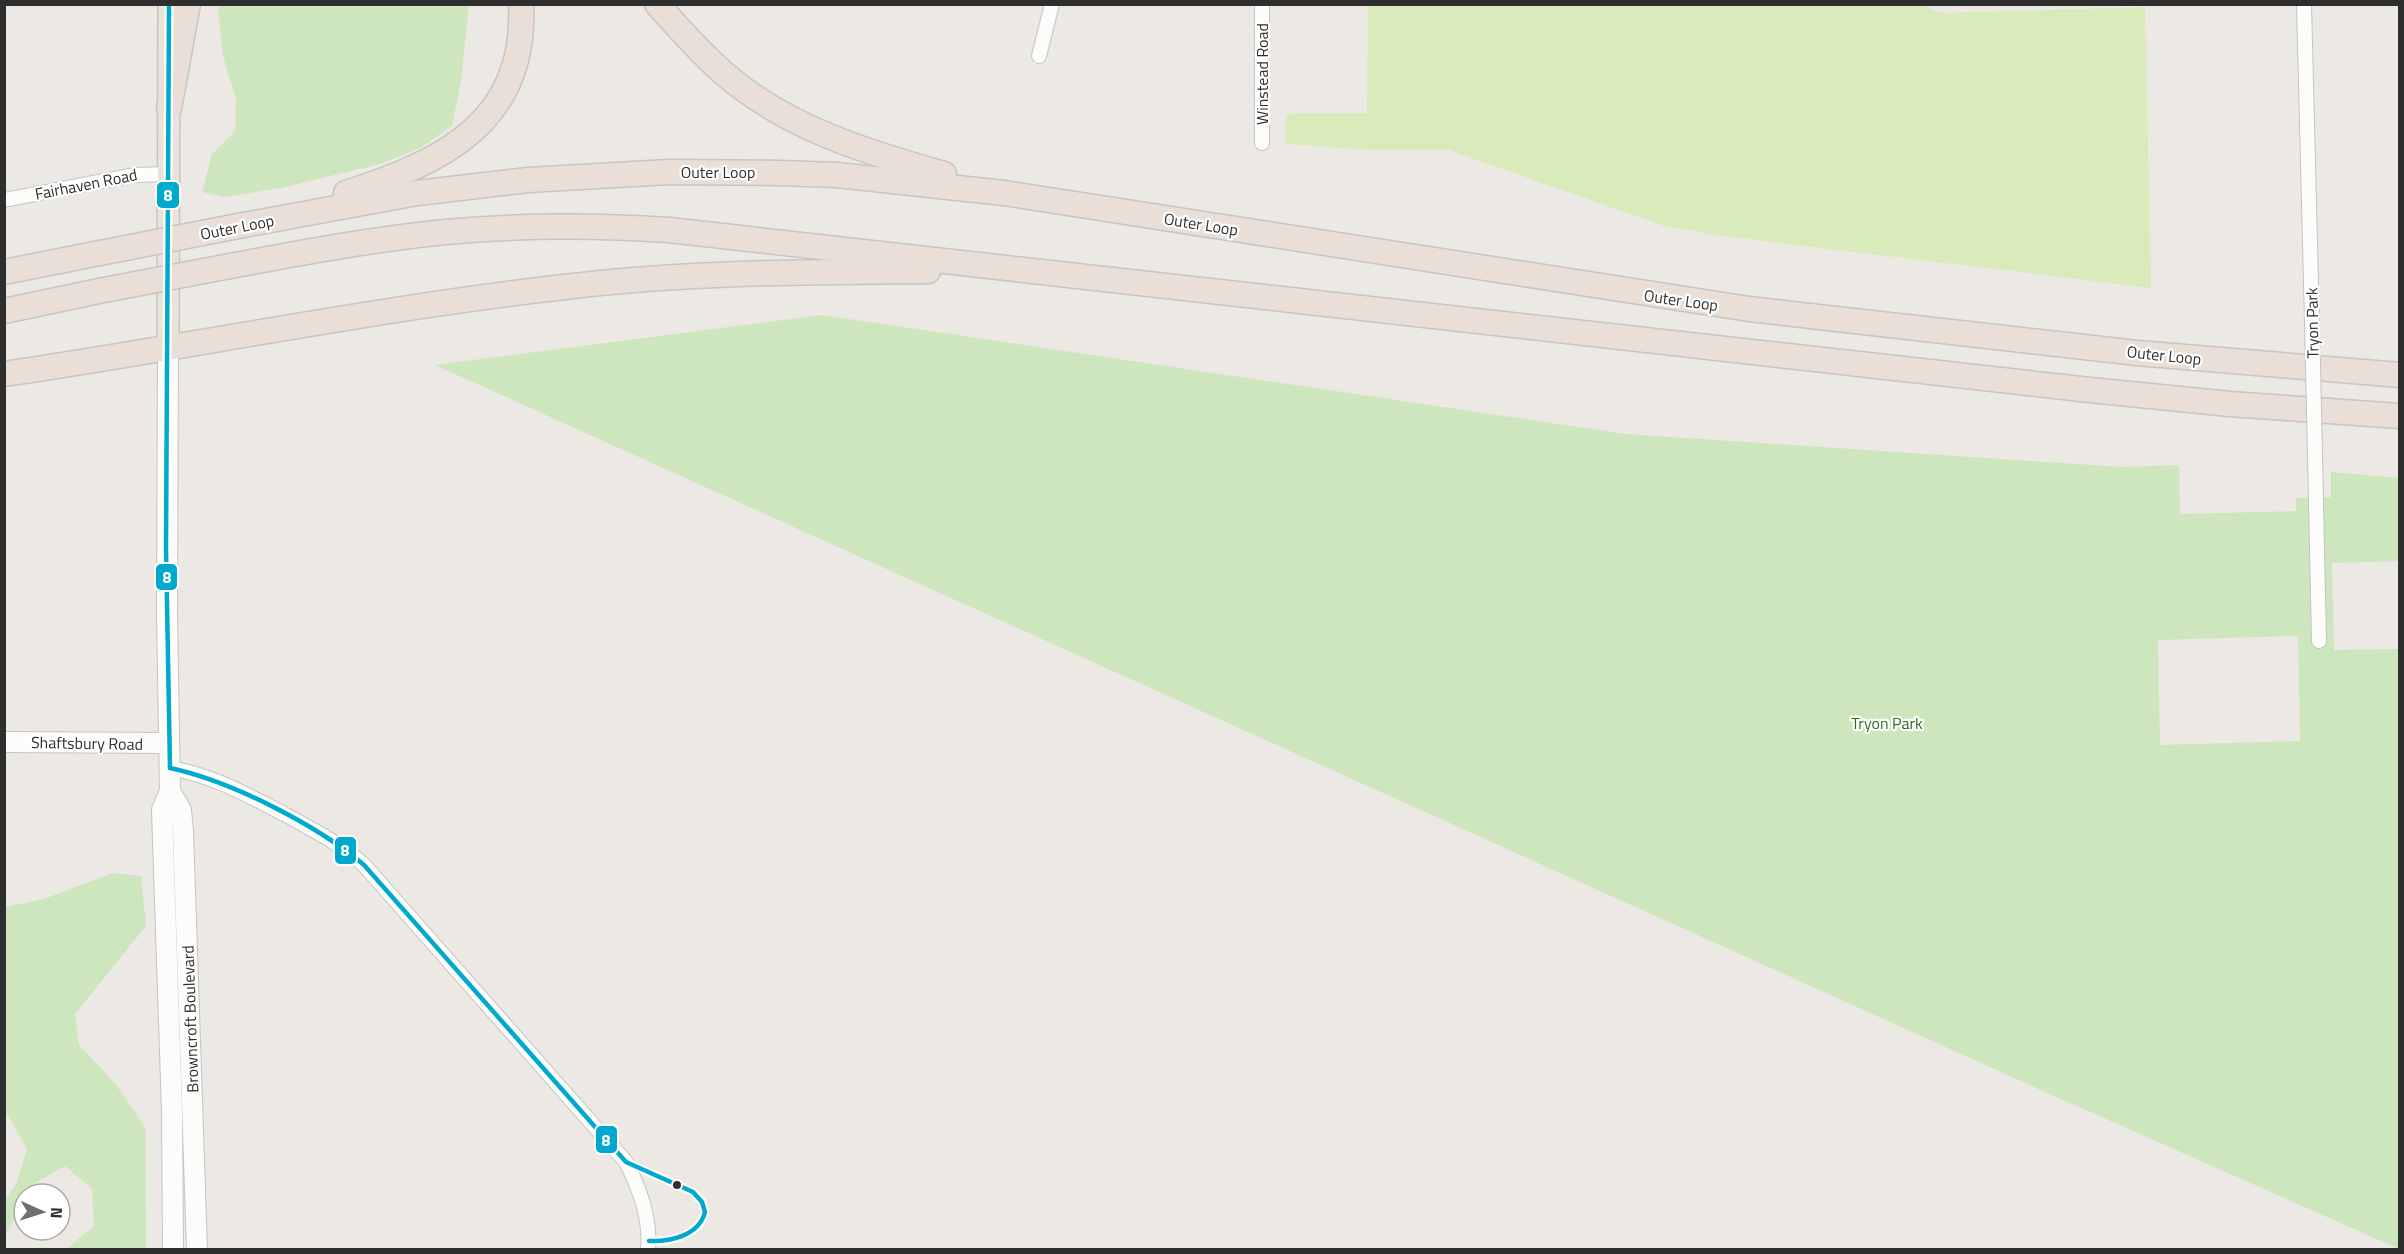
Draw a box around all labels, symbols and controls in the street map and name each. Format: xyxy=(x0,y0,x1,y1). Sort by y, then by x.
street label: Winstead Road xyxy=(1250,23,1274,125)
street label: Outer Loop xyxy=(681,160,755,184)
street label: Fairhaven Road xyxy=(33,162,139,206)
line badge: 8 xyxy=(156,181,180,209)
text: 8 xyxy=(164,183,173,207)
street label: Outer Loop xyxy=(1162,206,1240,242)
street label: Outer Loop xyxy=(198,208,276,246)
street label: Outer Loop xyxy=(1642,283,1720,317)
street label: Tryon Park xyxy=(2299,287,2325,359)
street label: Outer Loop xyxy=(2126,339,2202,371)
line badge: 8 xyxy=(155,563,178,591)
text: 8 xyxy=(163,565,172,589)
park label: Tryon Park xyxy=(1851,711,1923,735)
street label: Shaftsbury Road xyxy=(31,730,143,756)
line badge: 8 xyxy=(334,836,357,865)
text: 8 xyxy=(341,838,350,862)
street label: Browncroft Boulevard xyxy=(175,945,205,1093)
line badge: 8 xyxy=(595,1125,618,1154)
text: 8 xyxy=(602,1128,611,1152)
unlabelled marker xyxy=(671,1179,683,1191)
north arrow xyxy=(12,1182,72,1242)
text: N xyxy=(45,1207,69,1219)

